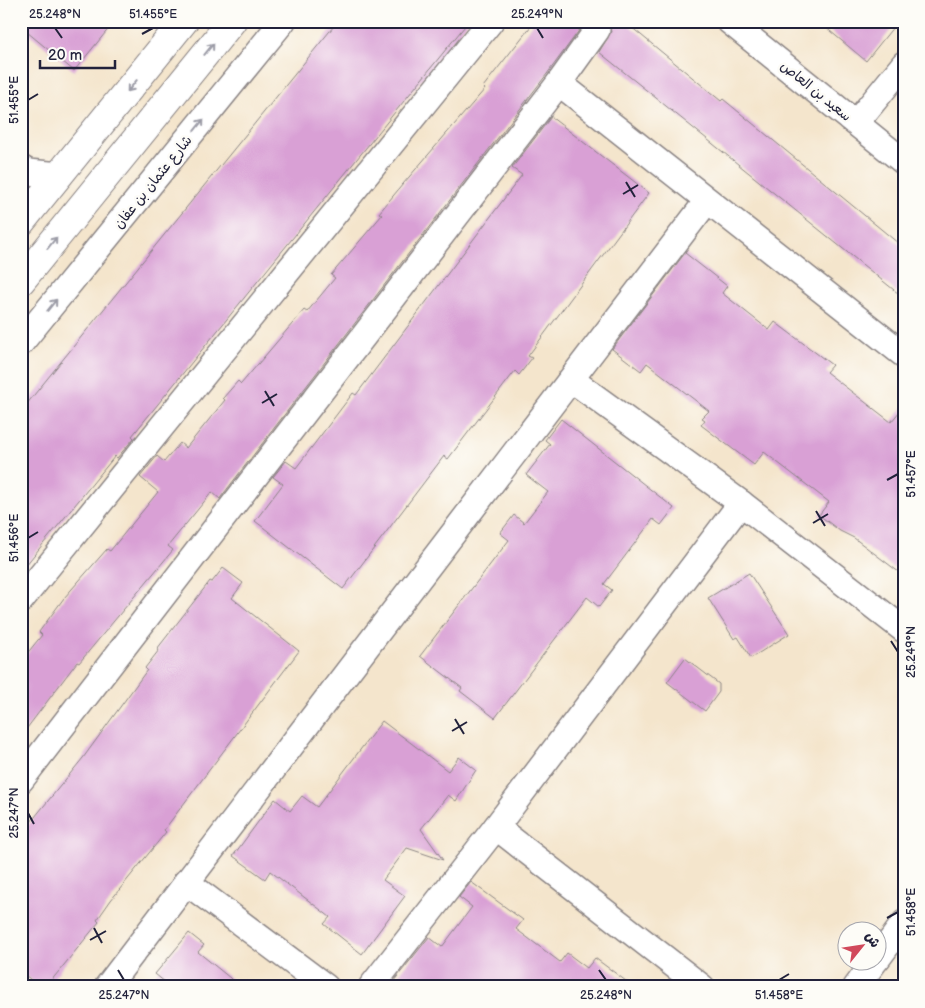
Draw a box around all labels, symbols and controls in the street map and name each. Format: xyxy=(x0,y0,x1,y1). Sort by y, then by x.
text: 25.248°N xyxy=(29,7,81,22)
text: 51.455°E xyxy=(129,7,177,22)
text: 25.249°N xyxy=(511,7,563,22)
scale bar xyxy=(40,38,115,70)
one-way arrow xyxy=(204,43,215,56)
text: 20 m xyxy=(48,46,82,65)
street label: سعيد بن العاص xyxy=(777,57,855,125)
text: 51.455°E xyxy=(7,76,22,124)
one-way arrow xyxy=(126,79,137,92)
one-way arrow xyxy=(194,119,205,132)
street label: شارع عثمان بن عفان xyxy=(110,132,197,233)
one-way arrow xyxy=(46,237,57,250)
one-way arrow xyxy=(47,299,58,312)
text: 51.457°E xyxy=(904,450,919,498)
text: 51.456°E xyxy=(7,514,22,562)
text: 25.249°N xyxy=(904,626,919,678)
text: 25.247°N xyxy=(7,788,22,838)
text: 51.458°E xyxy=(904,888,919,936)
north arrow xyxy=(838,920,888,970)
text: ش xyxy=(862,929,884,951)
text: 25.247°N xyxy=(99,988,149,1003)
text: 25.248°N xyxy=(580,988,632,1003)
text: 51.458°E xyxy=(755,988,803,1003)

